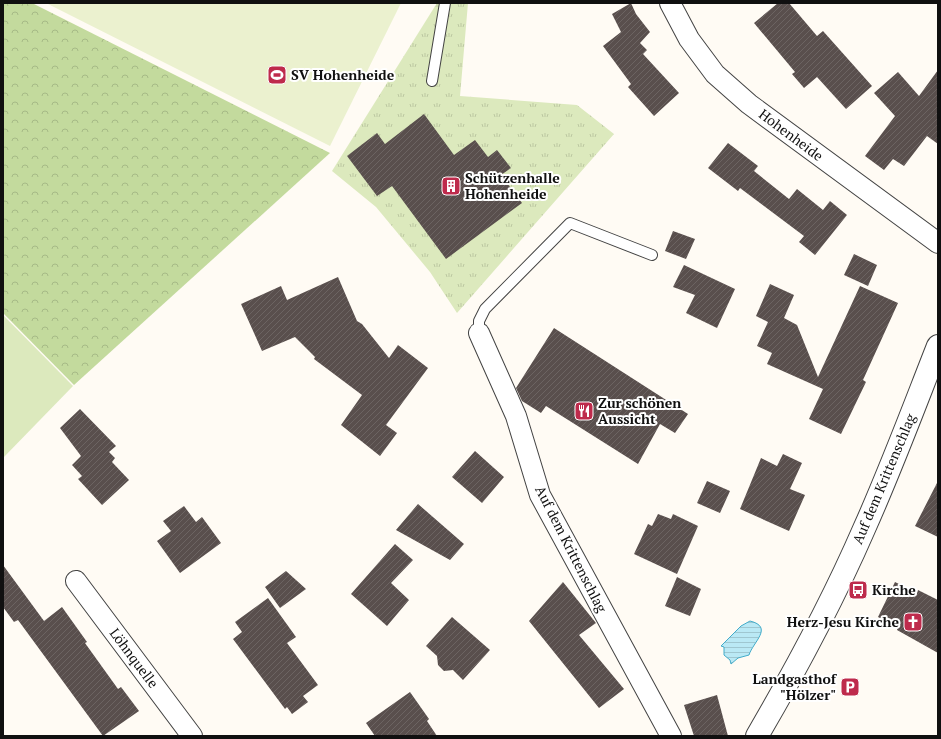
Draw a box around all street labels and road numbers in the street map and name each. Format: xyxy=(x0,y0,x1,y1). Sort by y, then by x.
street label: Hohenheide xyxy=(755,104,827,165)
street label: Auf dem Krittenschlag xyxy=(847,410,920,547)
street label: Auf dem Krittenschlag xyxy=(531,482,612,616)
street label: Löhnquelle xyxy=(106,624,163,691)

